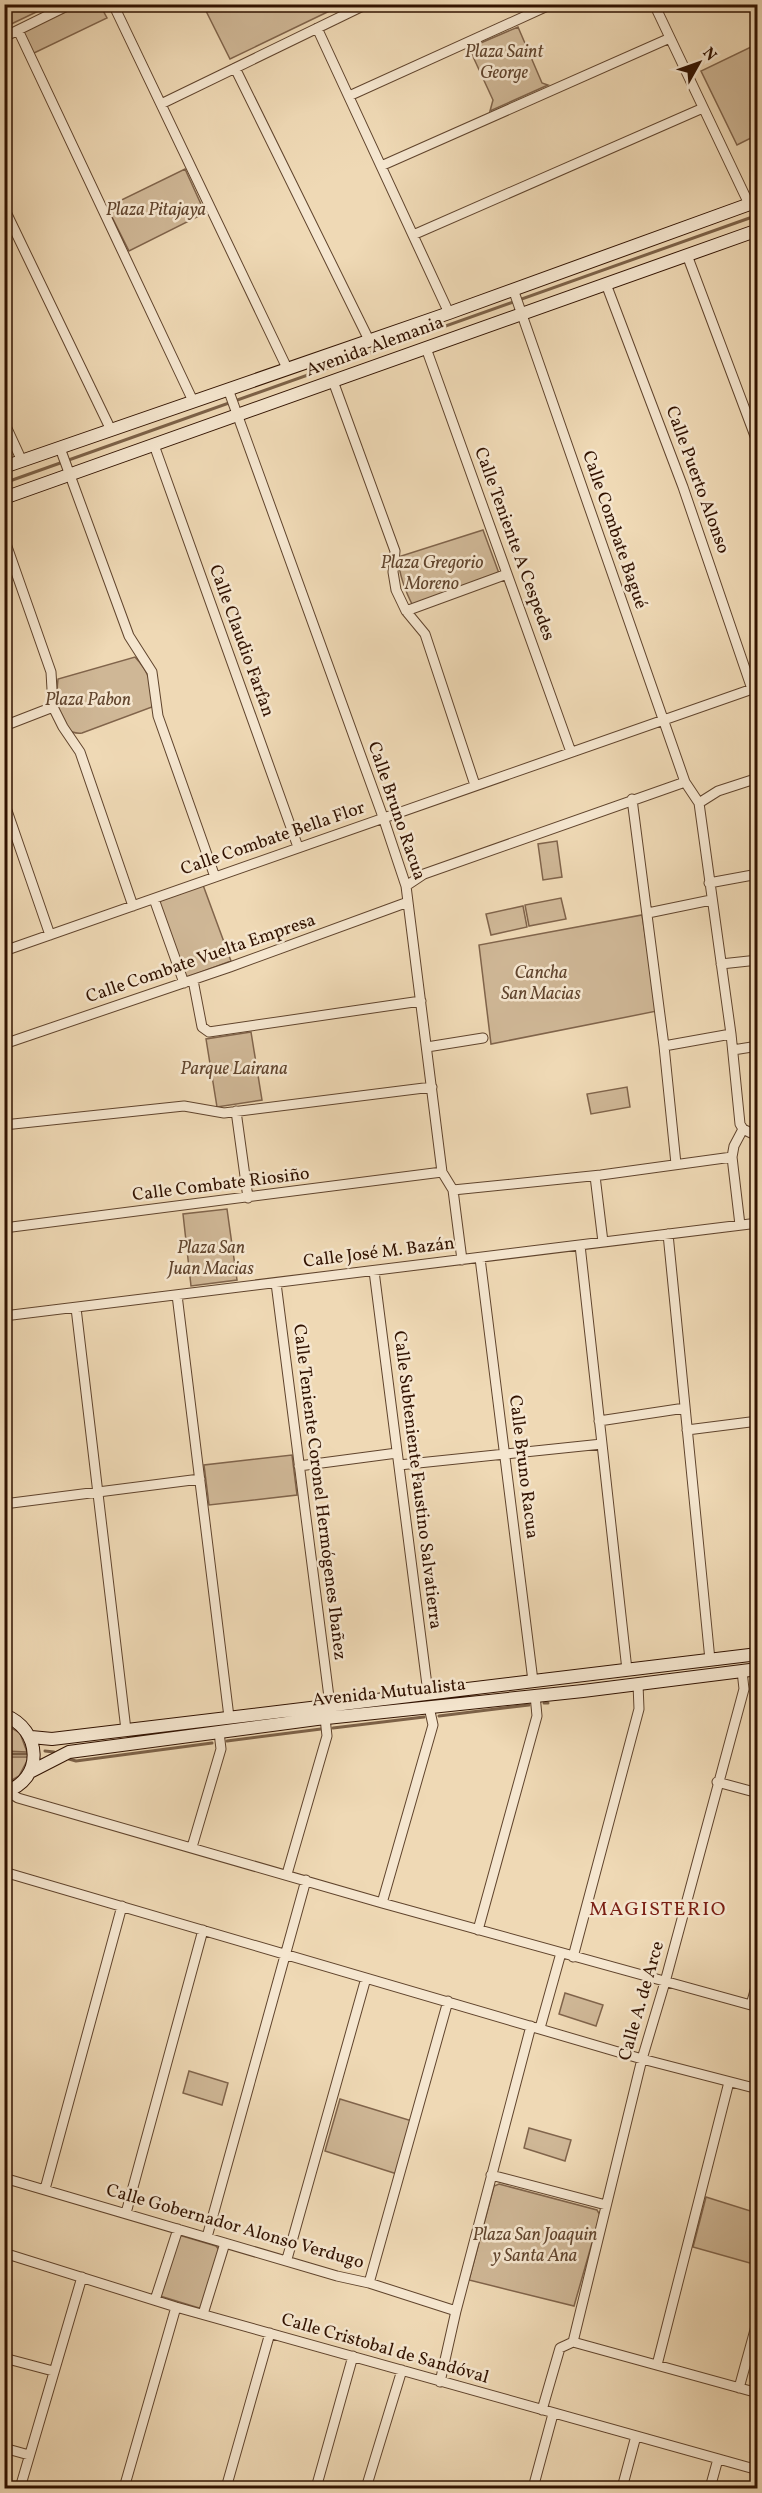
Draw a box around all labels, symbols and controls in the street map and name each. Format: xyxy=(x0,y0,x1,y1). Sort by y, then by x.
north arrow xyxy=(669,33,729,93)
park label: Plaza Saint George xyxy=(465,40,544,86)
text: N xyxy=(697,43,721,66)
park label: Plaza Pitajaya xyxy=(106,198,206,223)
street label: Avenida Alemania xyxy=(303,310,447,384)
street label: Calle Puerto Alonso xyxy=(659,403,735,557)
street label: Calle Teniente A Cespedes xyxy=(467,444,561,644)
street label: Calle Combate Bagué xyxy=(575,448,653,612)
park label: Plaza Gregorio Moreno xyxy=(381,551,483,597)
street label: Calle Claudio Farfan xyxy=(202,561,280,721)
park label: Plaza Pabon xyxy=(45,688,131,713)
street label: Calle Bruno Racua xyxy=(361,738,431,884)
street label: Calle Combate Bella Flor xyxy=(178,796,369,882)
street label: Calle Combate Vuelta Empresa xyxy=(83,908,319,1010)
park label: Cancha San Macias xyxy=(501,961,581,1007)
park label: Parque Lairana xyxy=(180,1057,288,1082)
street label: Calle Combate Riosiño xyxy=(131,1162,311,1208)
street label: Calle José M. Bazán xyxy=(302,1231,456,1275)
park label: Plaza San Juan Macias xyxy=(166,1236,254,1282)
street label: Calle Teniente Coronel Hermógenes Ibañez xyxy=(286,1323,352,1661)
street label: Calle Subteniente Faustino Salvatierra xyxy=(386,1329,448,1631)
street label: Calle Bruno Racua xyxy=(502,1394,544,1540)
street label: Avenida Mutualista xyxy=(311,1673,467,1713)
district label: MAGISTERIO xyxy=(589,1896,727,1924)
street label: Calle A. de Arce xyxy=(613,1938,671,2064)
street label: Calle Gobernador Alonso Verdugo xyxy=(103,2178,367,2276)
park label: Plaza San Joaquin y Santa Ana xyxy=(473,2223,597,2269)
street label: Calle Cristobal de Sandóval xyxy=(278,2307,492,2391)

